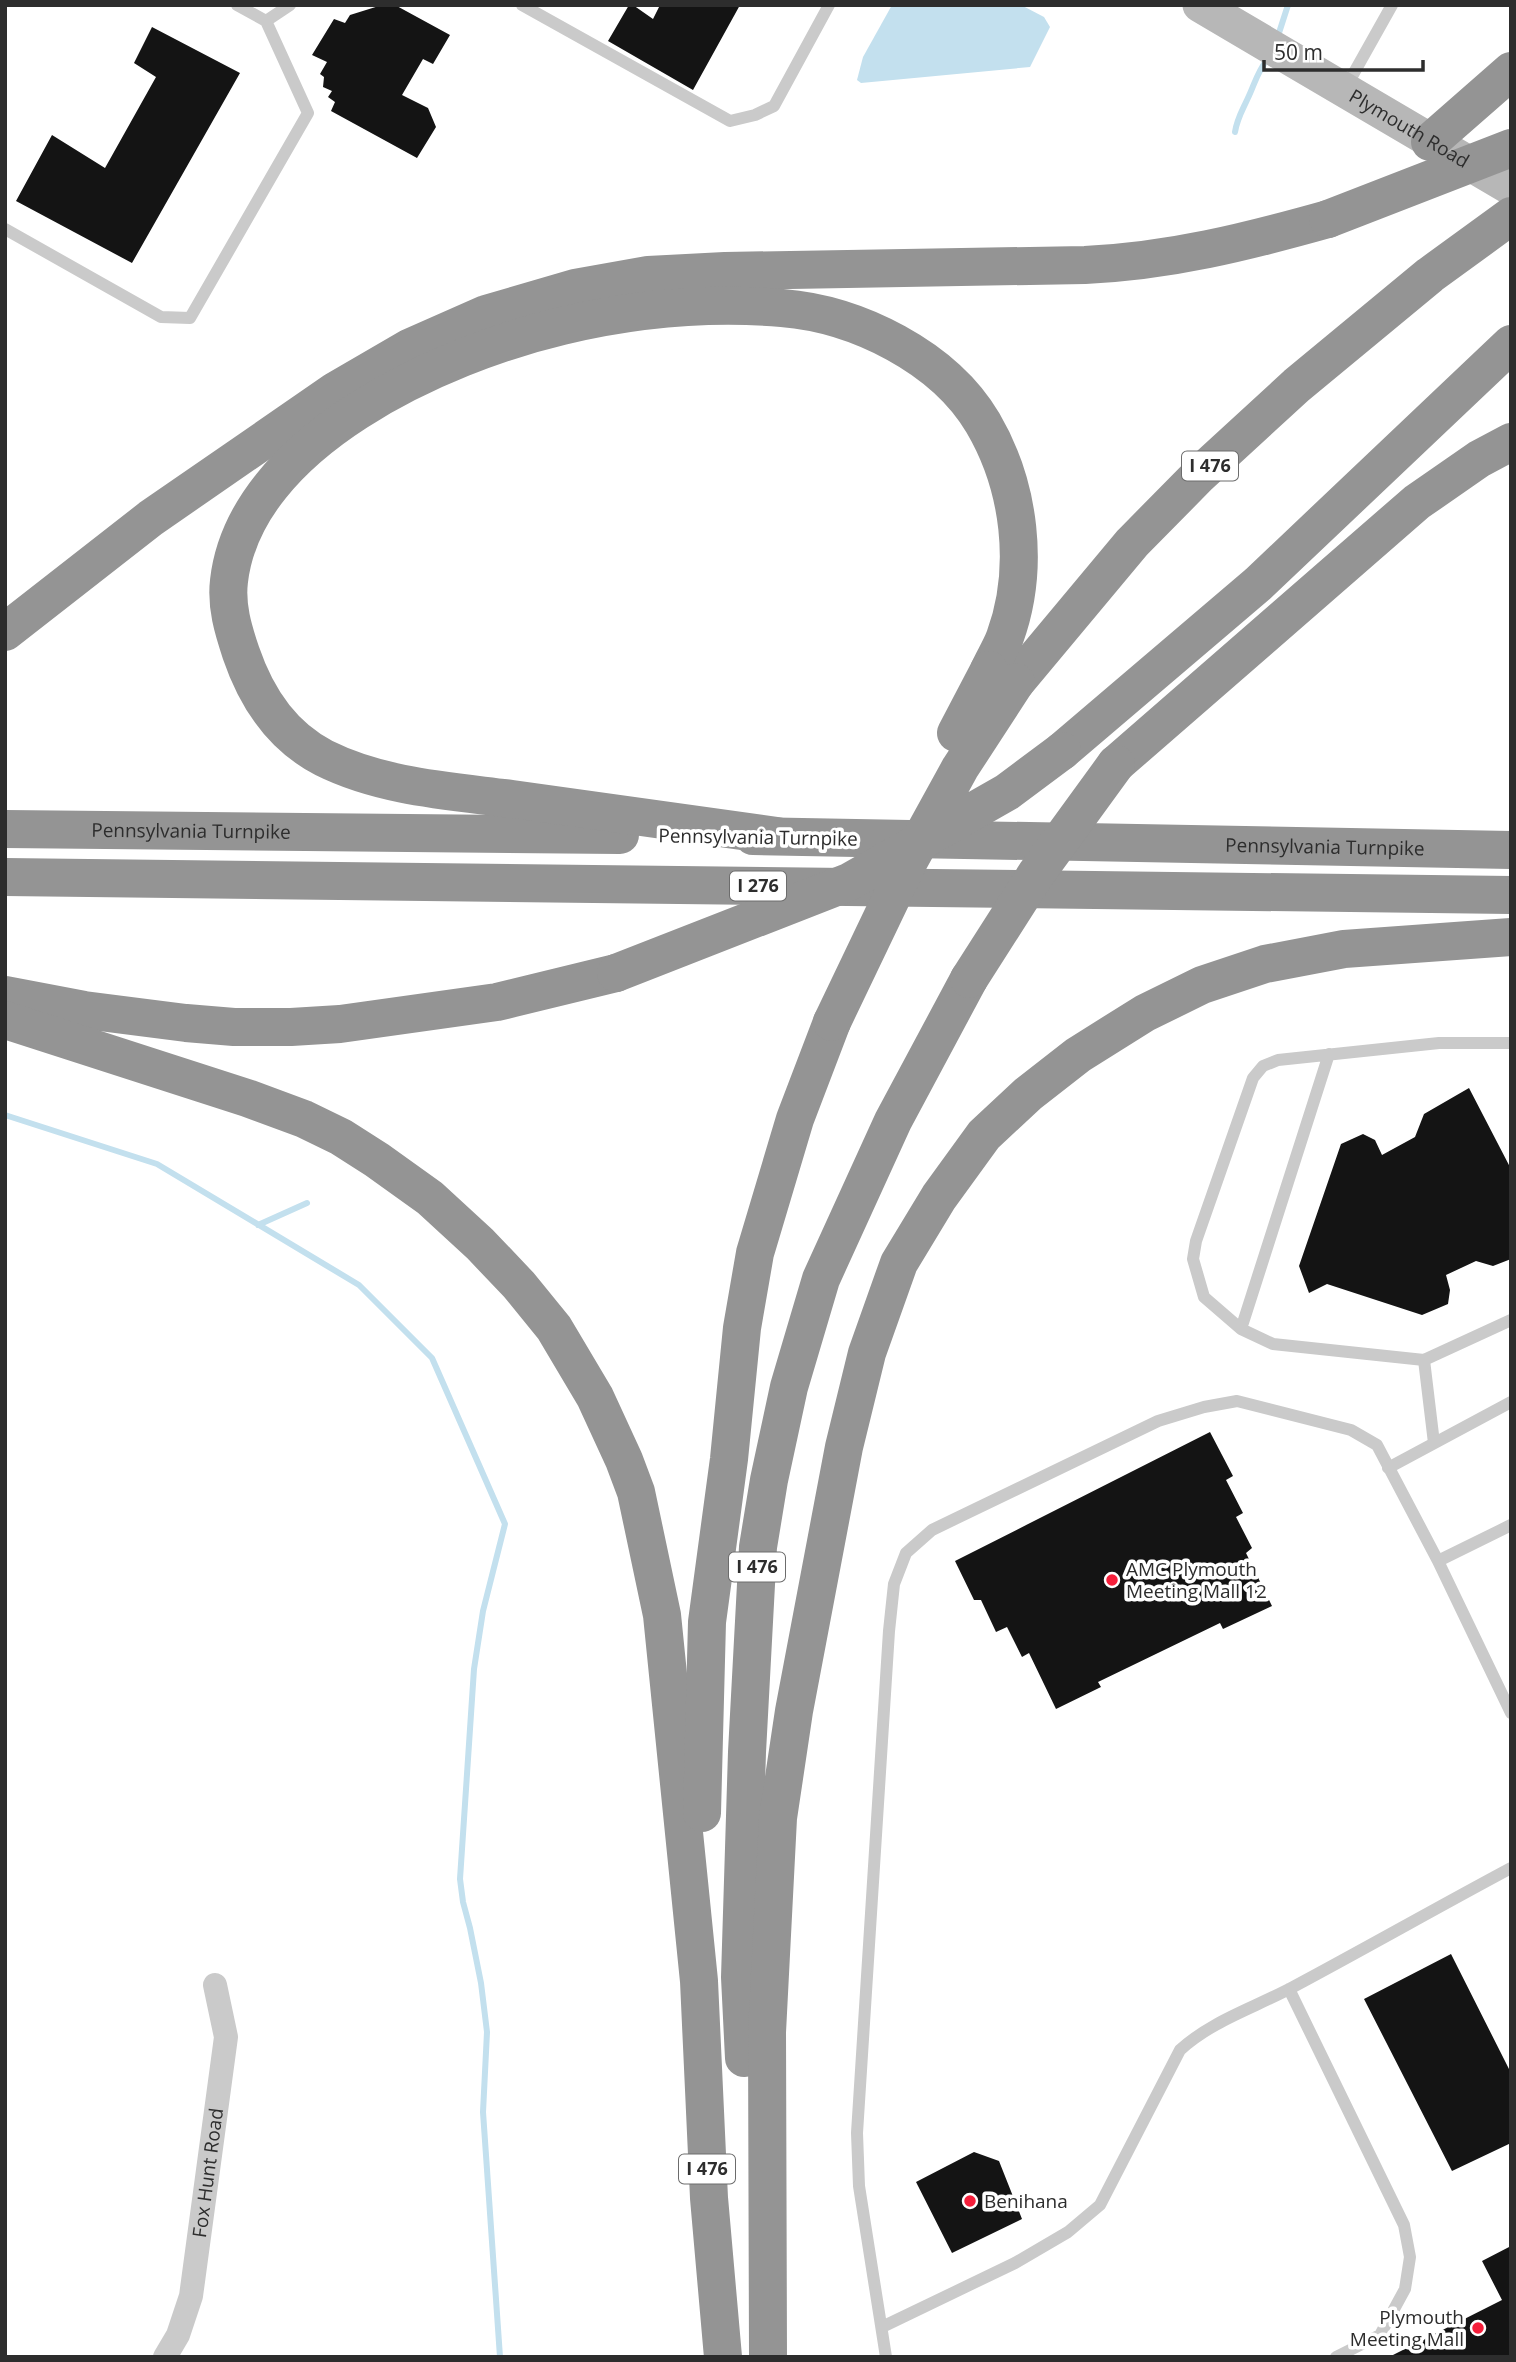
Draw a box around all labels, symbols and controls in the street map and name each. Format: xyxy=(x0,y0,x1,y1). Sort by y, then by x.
scale bar xyxy=(1264,28,1423,72)
text: 50 m xyxy=(1274,38,1323,66)
street label: Plymouth Road xyxy=(1345,83,1474,174)
road number: I 476 xyxy=(1182,452,1238,480)
street label: Pennsylvania Turnpike xyxy=(91,817,291,845)
street label: Pennsylvania Turnpike xyxy=(658,822,858,852)
street label: Pennsylvania Turnpike xyxy=(1225,832,1425,861)
road number: I 276 xyxy=(730,872,786,900)
road number: I 476 xyxy=(729,1552,785,1582)
place label: AMC Plymouth Meeting Mall 12 xyxy=(1126,1556,1267,1604)
marker: AMC Plymouth Meeting Mall 12 xyxy=(1104,1572,1120,1588)
street label: Fox Hunt Road xyxy=(186,2106,229,2239)
road number: I 476 xyxy=(679,2154,735,2183)
place label: Benihana xyxy=(984,2188,1068,2214)
marker: Benihana xyxy=(962,2193,978,2209)
place label: Plymouth Meeting Mall xyxy=(1350,2304,1464,2352)
marker: Plymouth Meeting Mall xyxy=(1470,2320,1486,2336)

